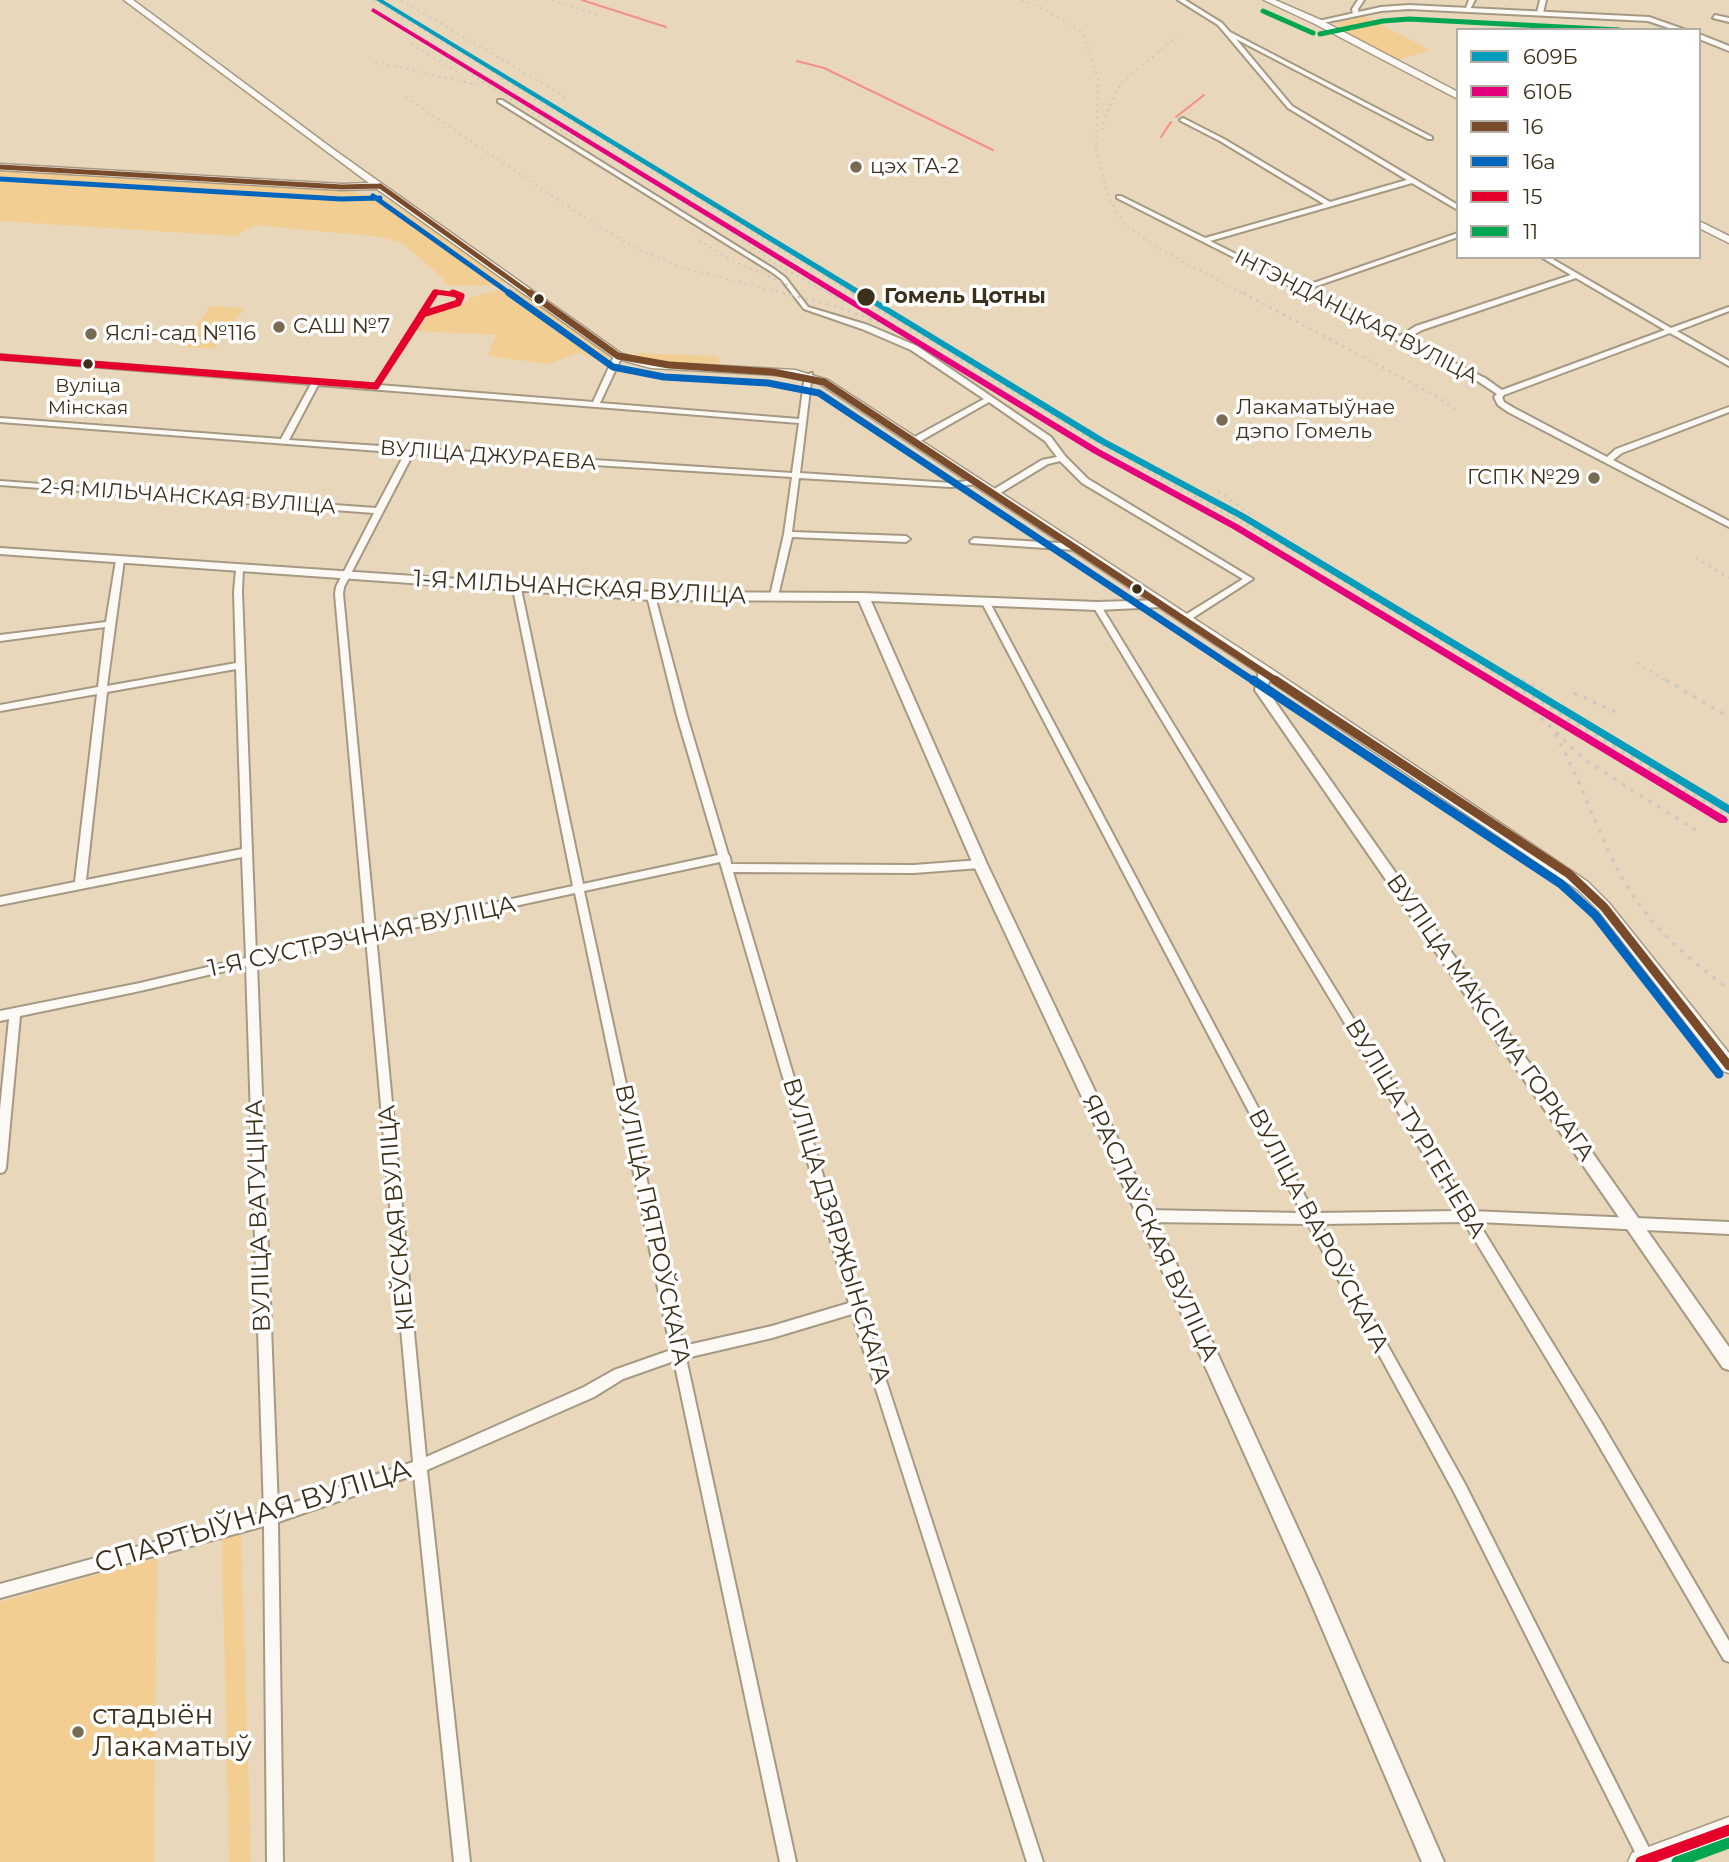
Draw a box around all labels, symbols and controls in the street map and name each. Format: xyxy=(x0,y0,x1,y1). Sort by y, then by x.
legend xyxy=(1456,28,1701,259)
text: 609Б xyxy=(1523,44,1578,69)
text: 610Б xyxy=(1523,79,1573,104)
text: 16 xyxy=(1523,114,1543,139)
text: 16а xyxy=(1523,149,1556,174)
place label: цэх ТА-2 xyxy=(870,154,959,180)
marker: цэх ТА-2 xyxy=(848,159,864,175)
text: 15 xyxy=(1523,184,1542,209)
text: 11 xyxy=(1523,219,1538,244)
street label: ІНТЭНДАНЦКАЯ ВУЛІЦА xyxy=(1230,244,1482,390)
place label: Гомель Цотны xyxy=(884,284,1046,310)
marker: Гомель Цотны xyxy=(855,286,877,308)
unlabelled marker xyxy=(532,292,546,306)
place label: САШ №7 xyxy=(293,314,390,340)
marker: САШ №7 xyxy=(271,319,287,335)
place label: Яслі-сад №116 xyxy=(105,321,256,347)
marker: Яслі-сад №116 xyxy=(83,326,99,342)
marker: Вуліца Мінская xyxy=(81,357,95,371)
place label: Вуліца Мінская xyxy=(48,375,128,419)
place label: Лакаматыўнае дэпо Гомель xyxy=(1236,395,1395,445)
marker: Лакаматыўнае дэпо Гомель xyxy=(1214,412,1230,428)
street label: ВУЛІЦА ДЖУРАЕВА xyxy=(379,436,597,476)
place label: ГСПК №29 xyxy=(1467,465,1580,491)
marker: ГСПК №29 xyxy=(1586,470,1602,486)
street label: 2-Я МІЛЬЧАНСКАЯ ВУЛІЦА xyxy=(39,474,337,520)
street label: 1-Я МІЛЬЧАНСКАЯ ВУЛІЦА xyxy=(413,565,747,611)
unlabelled marker xyxy=(1130,582,1144,596)
street label: ВУЛІЦА МАКСІМА ГОРКАГА xyxy=(1380,869,1600,1167)
street label: 1-Я СУСТРЭЧНАЯ ВУЛІЦА xyxy=(206,890,518,984)
street label: ВУЛІЦА ТУРГЕНЕВА xyxy=(1338,1014,1492,1244)
street label: ВУЛІЦА ДЗЯРЖЫНСКАГА xyxy=(776,1075,896,1387)
street label: ВУЛІЦА ПЯТРОЎСКАГА xyxy=(608,1082,696,1368)
street label: ЯРАСЛАЎСКАЯ ВУЛІЦА xyxy=(1075,1090,1225,1366)
street label: ВУЛІЦА ВАТУЦІНА xyxy=(241,1099,277,1333)
street label: КІЕЎСКАЯ ВУЛІЦА xyxy=(373,1104,421,1332)
street label: ВУЛІЦА ВАРОЎСКАГА xyxy=(1242,1104,1394,1358)
street label: СПАРТЫЎНАЯ ВУЛІЦА xyxy=(91,1453,415,1581)
place label: стадыён Лакаматыў xyxy=(92,1699,252,1765)
marker: стадыён Лакаматыў xyxy=(70,1724,86,1740)

